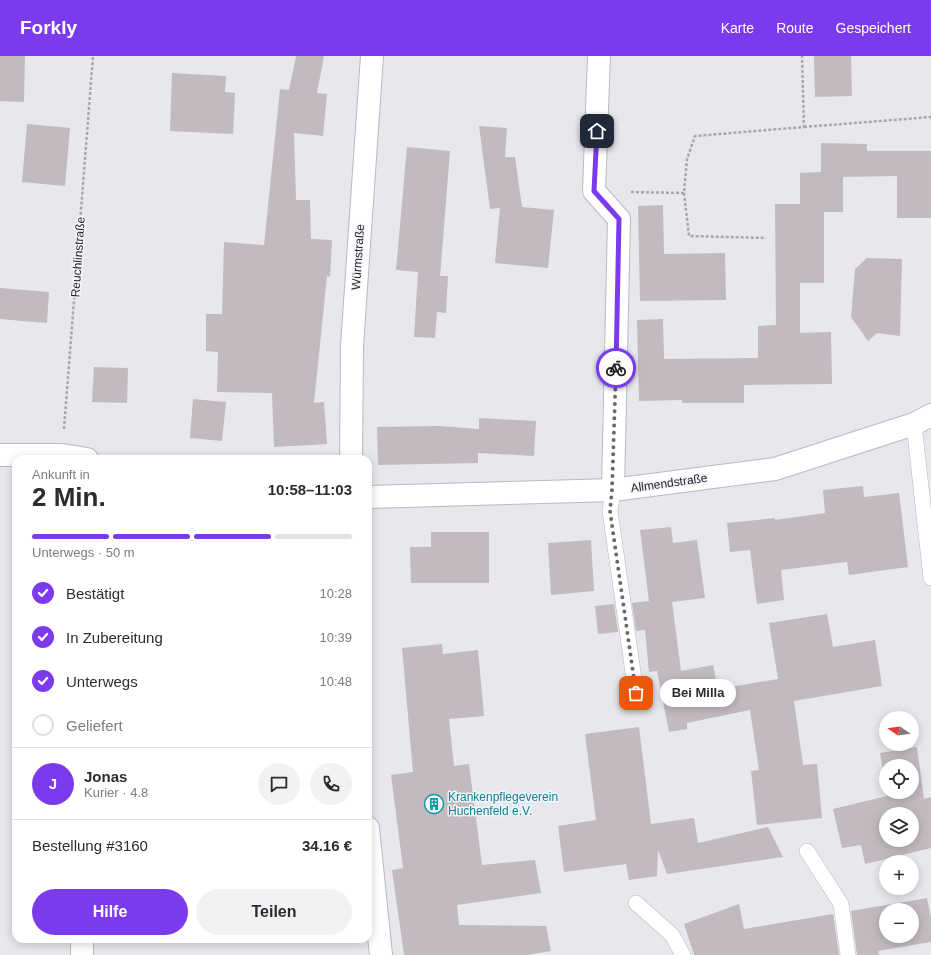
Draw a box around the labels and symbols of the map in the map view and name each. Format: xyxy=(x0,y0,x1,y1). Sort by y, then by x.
pin xyxy=(580,114,614,148)
street label: Reuchlinstraße xyxy=(68,216,88,298)
street label: Würmstraße xyxy=(349,223,367,290)
courier xyxy=(596,348,636,388)
street label: Allmendstraße xyxy=(630,471,709,495)
pin xyxy=(619,676,653,710)
callout: Bei Milla xyxy=(660,679,736,707)
north arrow xyxy=(879,711,919,751)
place label: Krankenpflegeverein Huchenfeld e.V. xyxy=(448,790,558,818)
building icon: Krankenpflegeverein Huchenfeld e.V. xyxy=(423,793,445,815)

